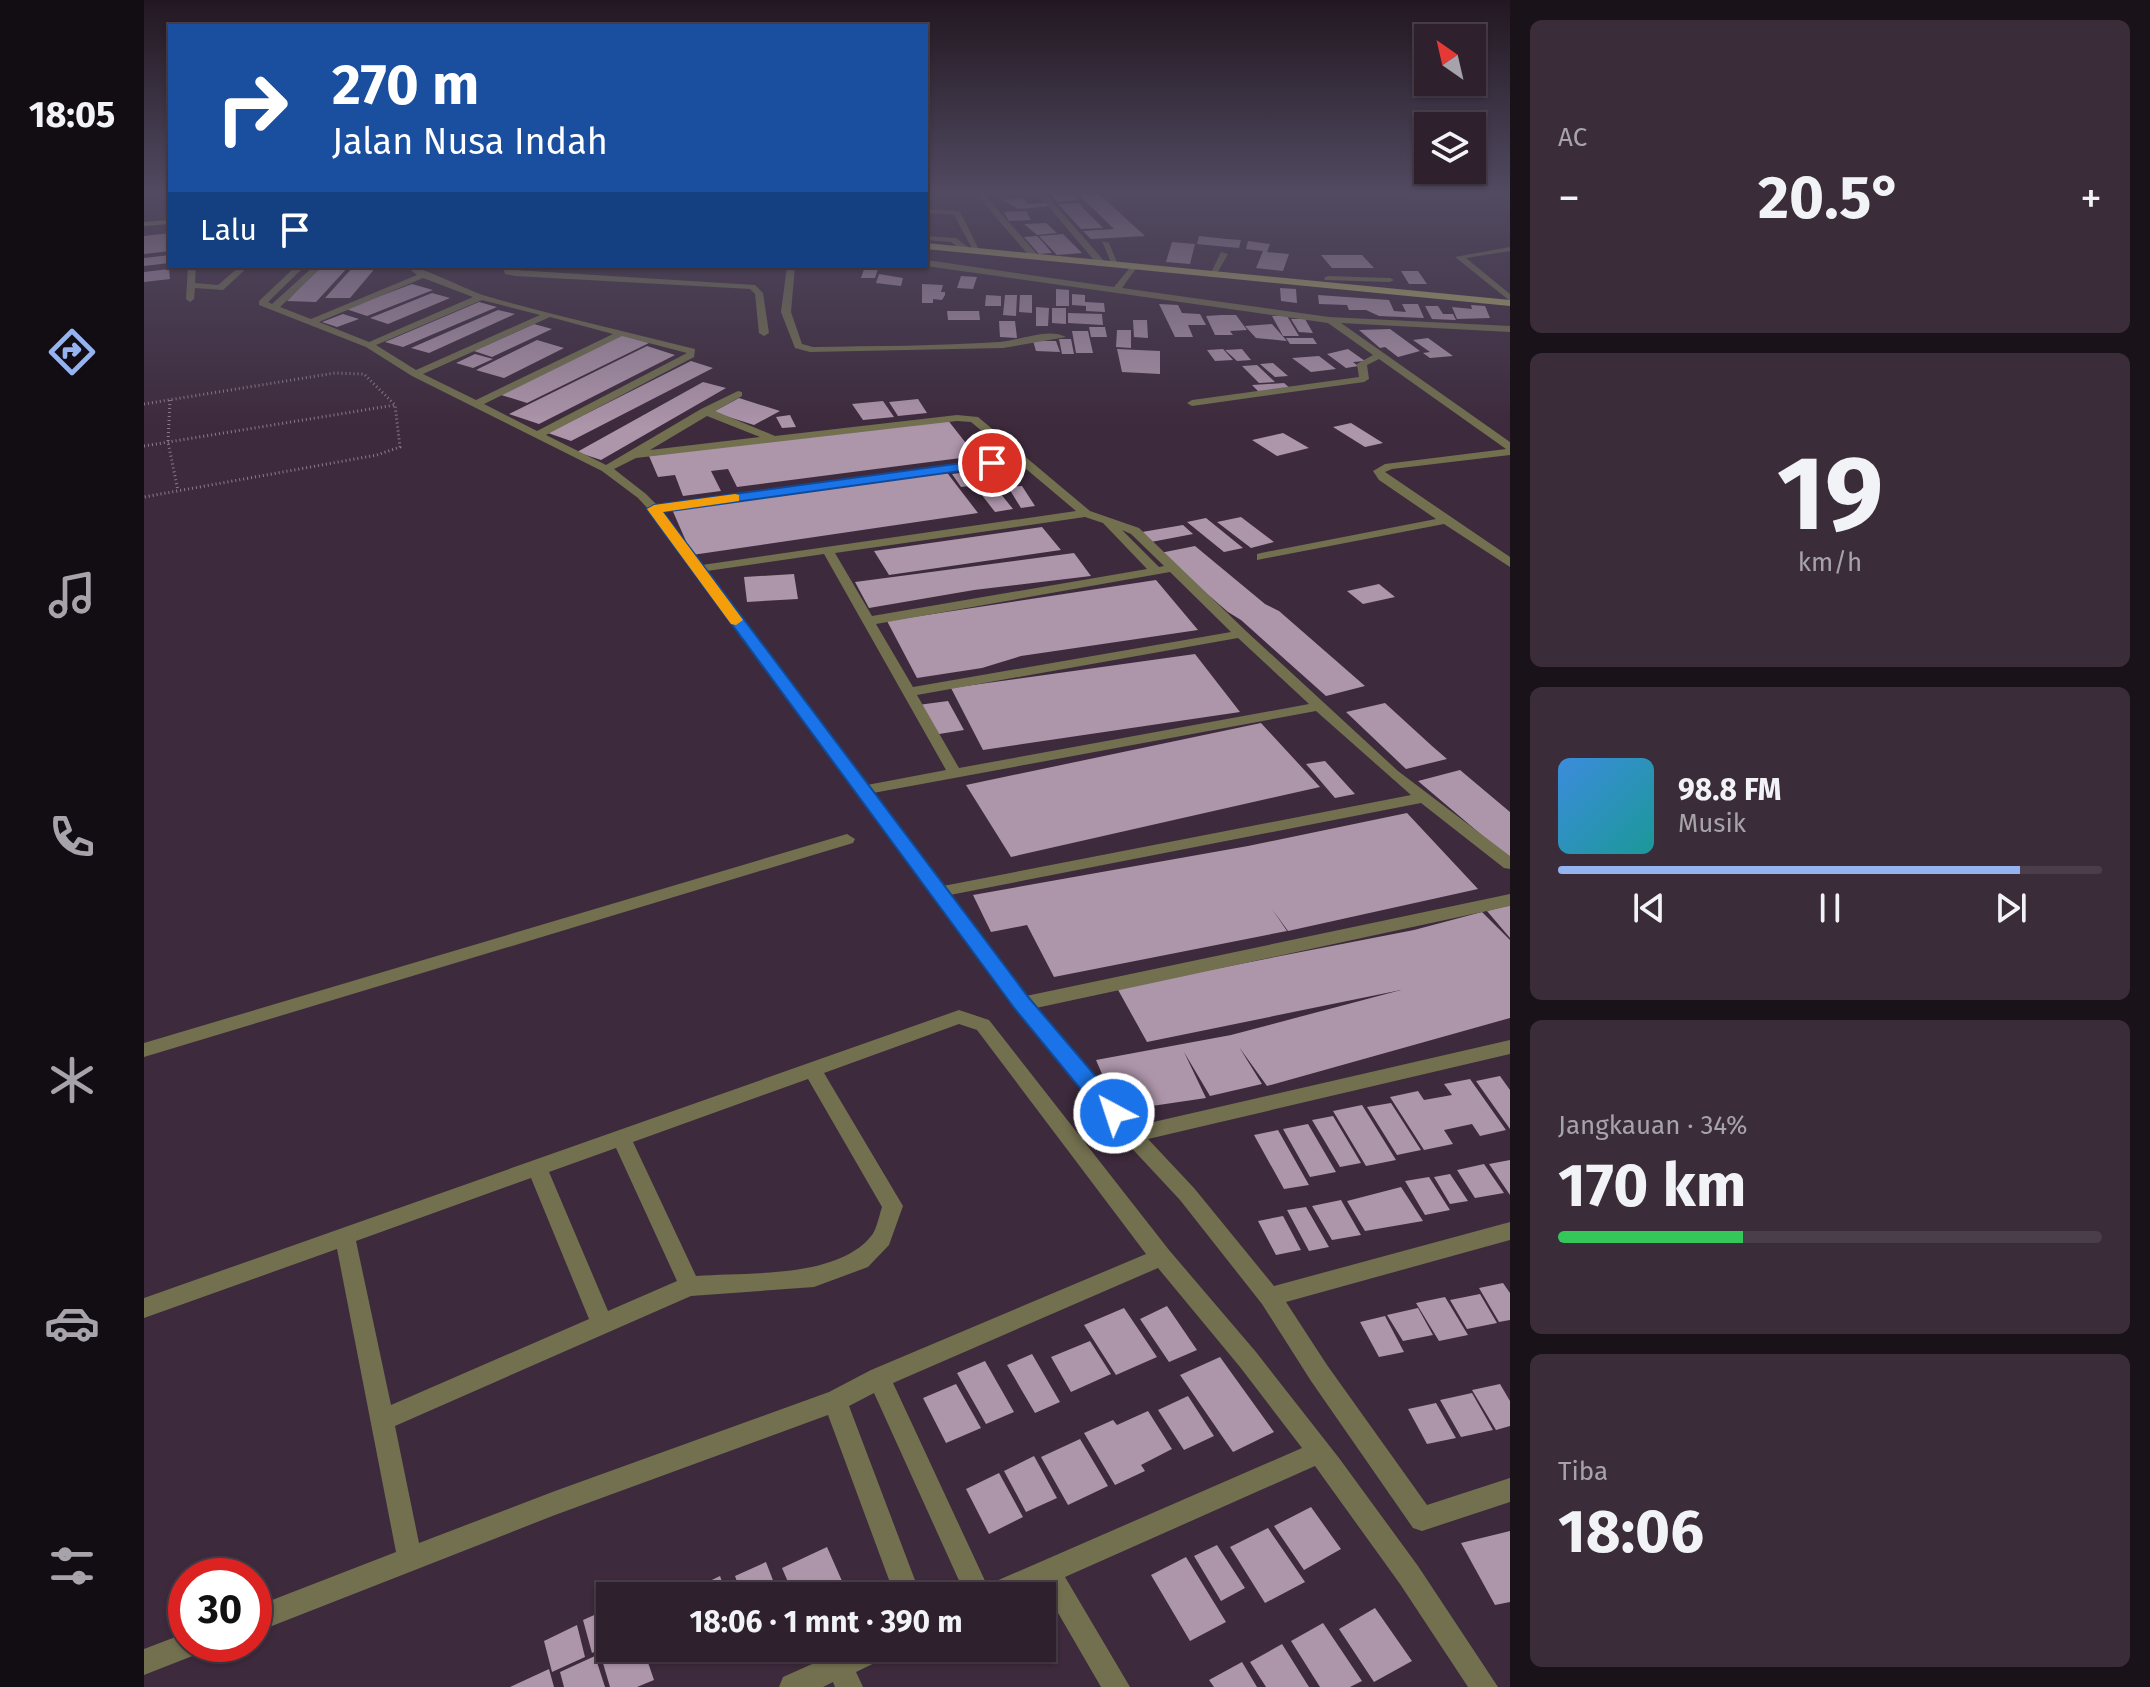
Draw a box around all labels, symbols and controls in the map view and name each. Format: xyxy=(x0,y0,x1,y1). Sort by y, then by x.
north arrow xyxy=(1414,24,1486,96)
map controls xyxy=(1414,24,1486,184)
text: 270 m xyxy=(332,52,479,119)
icon: right xyxy=(200,56,304,160)
text: 18:05 xyxy=(29,93,115,137)
button: layers xyxy=(1414,112,1486,184)
text: Jalan Nusa Indah xyxy=(332,120,608,164)
text: AC xyxy=(1558,122,1587,153)
text: 20.5° xyxy=(1758,162,1902,234)
text: − xyxy=(1558,172,1580,225)
text: + xyxy=(2080,172,2102,225)
icon: arrive xyxy=(273,208,317,252)
text: Lalu xyxy=(200,212,257,248)
icon: directions xyxy=(44,324,100,380)
pin xyxy=(958,429,1026,497)
text: 19 xyxy=(1777,432,1883,557)
icon: arrive xyxy=(970,441,1014,485)
text: km/h xyxy=(1798,547,1862,578)
icon: music xyxy=(44,567,100,623)
text: 98.8 FM xyxy=(1678,772,1781,808)
text: Musik xyxy=(1678,808,1746,839)
icon: phone xyxy=(44,809,100,865)
icon: previous xyxy=(1627,886,1671,930)
icon: pause xyxy=(1808,886,1852,930)
icon: next xyxy=(1989,886,2033,930)
icon: climate xyxy=(44,1052,100,1108)
position arrow xyxy=(1072,1071,1156,1155)
text: Jangkauan · 34% xyxy=(1558,1110,1748,1141)
text: 170 km xyxy=(1558,1150,1746,1222)
icon: car xyxy=(44,1295,100,1351)
text: Tiba xyxy=(1558,1456,1608,1487)
text: 18:06 xyxy=(1558,1496,1704,1568)
icon: filters xyxy=(44,1538,100,1594)
speed limit sign: 30 xyxy=(168,1558,272,1662)
text: 18:06 · 1 mnt · 390 m xyxy=(689,1604,963,1640)

